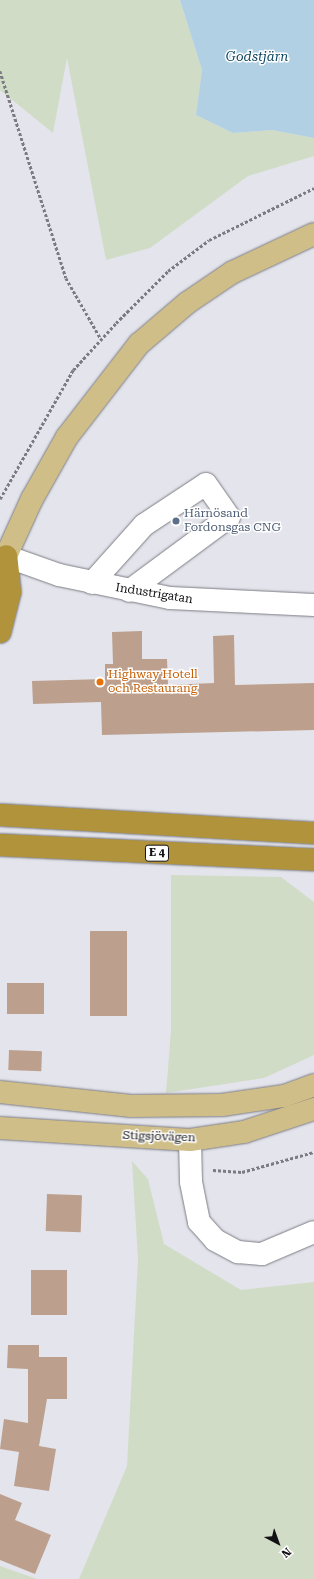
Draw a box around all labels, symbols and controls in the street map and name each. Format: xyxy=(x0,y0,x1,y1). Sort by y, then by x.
water label: Godstjärn xyxy=(226,49,288,65)
place label: Härnösand Fordonsgas CNG xyxy=(184,507,281,535)
marker: Härnösand Fordonsgas CNG xyxy=(171,516,181,526)
street label: Industrigatan xyxy=(114,581,194,607)
place label: Highway Hotell och Restaurang xyxy=(108,668,198,696)
marker: Highway Hotell och Restaurang xyxy=(95,677,105,687)
road number: E 4 xyxy=(144,844,170,862)
street label: Stigsjövägen xyxy=(122,1129,196,1145)
north arrow xyxy=(258,1523,298,1563)
text: N xyxy=(279,1545,294,1560)

